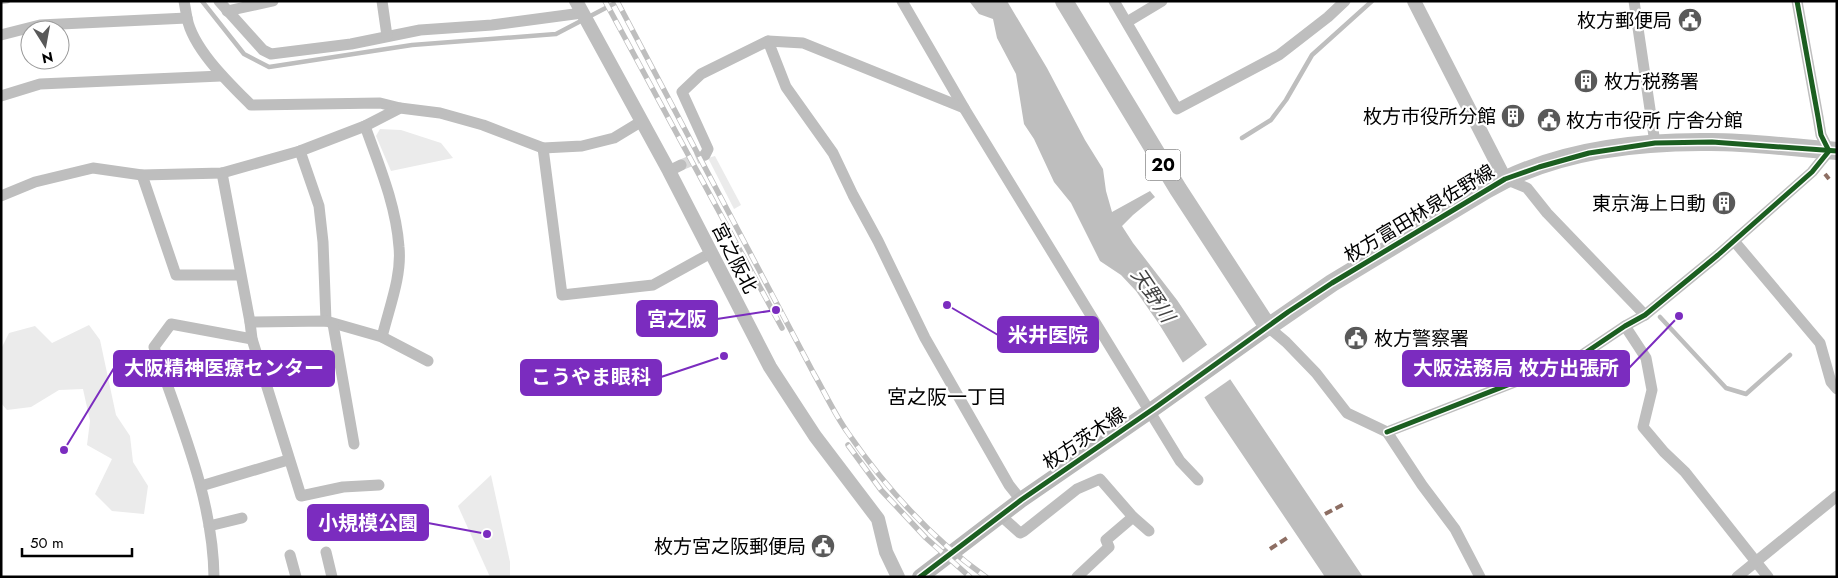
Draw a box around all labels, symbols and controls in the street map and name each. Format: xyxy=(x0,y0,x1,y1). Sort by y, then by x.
place label: 枚方郵便局 xyxy=(1577,7,1672,34)
public building icon: 枚方郵便局 xyxy=(1677,7,1703,33)
north arrow xyxy=(20,20,70,70)
text: N xyxy=(40,47,55,69)
building icon: 枚方税務署 xyxy=(1573,68,1599,94)
place label: 枚方税務署 xyxy=(1604,68,1699,95)
place label: 枚方市役所分館 xyxy=(1363,103,1496,130)
building icon: 枚方市役所分館 xyxy=(1500,103,1526,129)
public building icon: 枚方市役所 庁舎分館 xyxy=(1536,107,1562,133)
place label: 枚方市役所 庁舎分館 xyxy=(1566,107,1743,134)
road number: 20 xyxy=(1146,150,1180,180)
street label: 枚方富田林泉佐野線 xyxy=(1339,158,1500,269)
place label: 東京海上日動 xyxy=(1592,190,1706,217)
building icon: 東京海上日動 xyxy=(1711,190,1737,216)
street label: 宮之阪北 xyxy=(705,218,764,298)
water label: 天野川 xyxy=(1124,262,1183,330)
callout: 宮之阪 xyxy=(637,301,717,336)
text: 宮之阪 xyxy=(647,305,707,334)
callout: 米井医院 xyxy=(998,317,1098,352)
text: 米井医院 xyxy=(1008,321,1088,350)
public building icon: 枚方警察署 xyxy=(1343,325,1369,351)
place label: 枚方警察署 xyxy=(1374,325,1469,352)
callout: 大阪精神医療センター xyxy=(114,351,334,386)
callout: 大阪法務局 枚方出張所 xyxy=(1403,351,1629,386)
text: 大阪精神医療センター xyxy=(124,354,324,383)
text: 大阪法務局 枚方出張所 xyxy=(1413,354,1619,383)
callout: こうやま眼科 xyxy=(521,360,661,395)
text: こうやま眼科 xyxy=(531,363,651,392)
district label: 宮之阪一丁目 xyxy=(887,383,1007,412)
street label: 枚方茨木線 xyxy=(1037,401,1131,476)
callout: 小規模公園 xyxy=(308,505,428,540)
text: 小規模公園 xyxy=(318,509,418,538)
scale bar xyxy=(22,526,132,558)
text: 50 m xyxy=(30,532,64,554)
place label: 枚方宮之阪郵便局 xyxy=(654,533,806,560)
public building icon: 枚方宮之阪郵便局 xyxy=(810,533,836,559)

